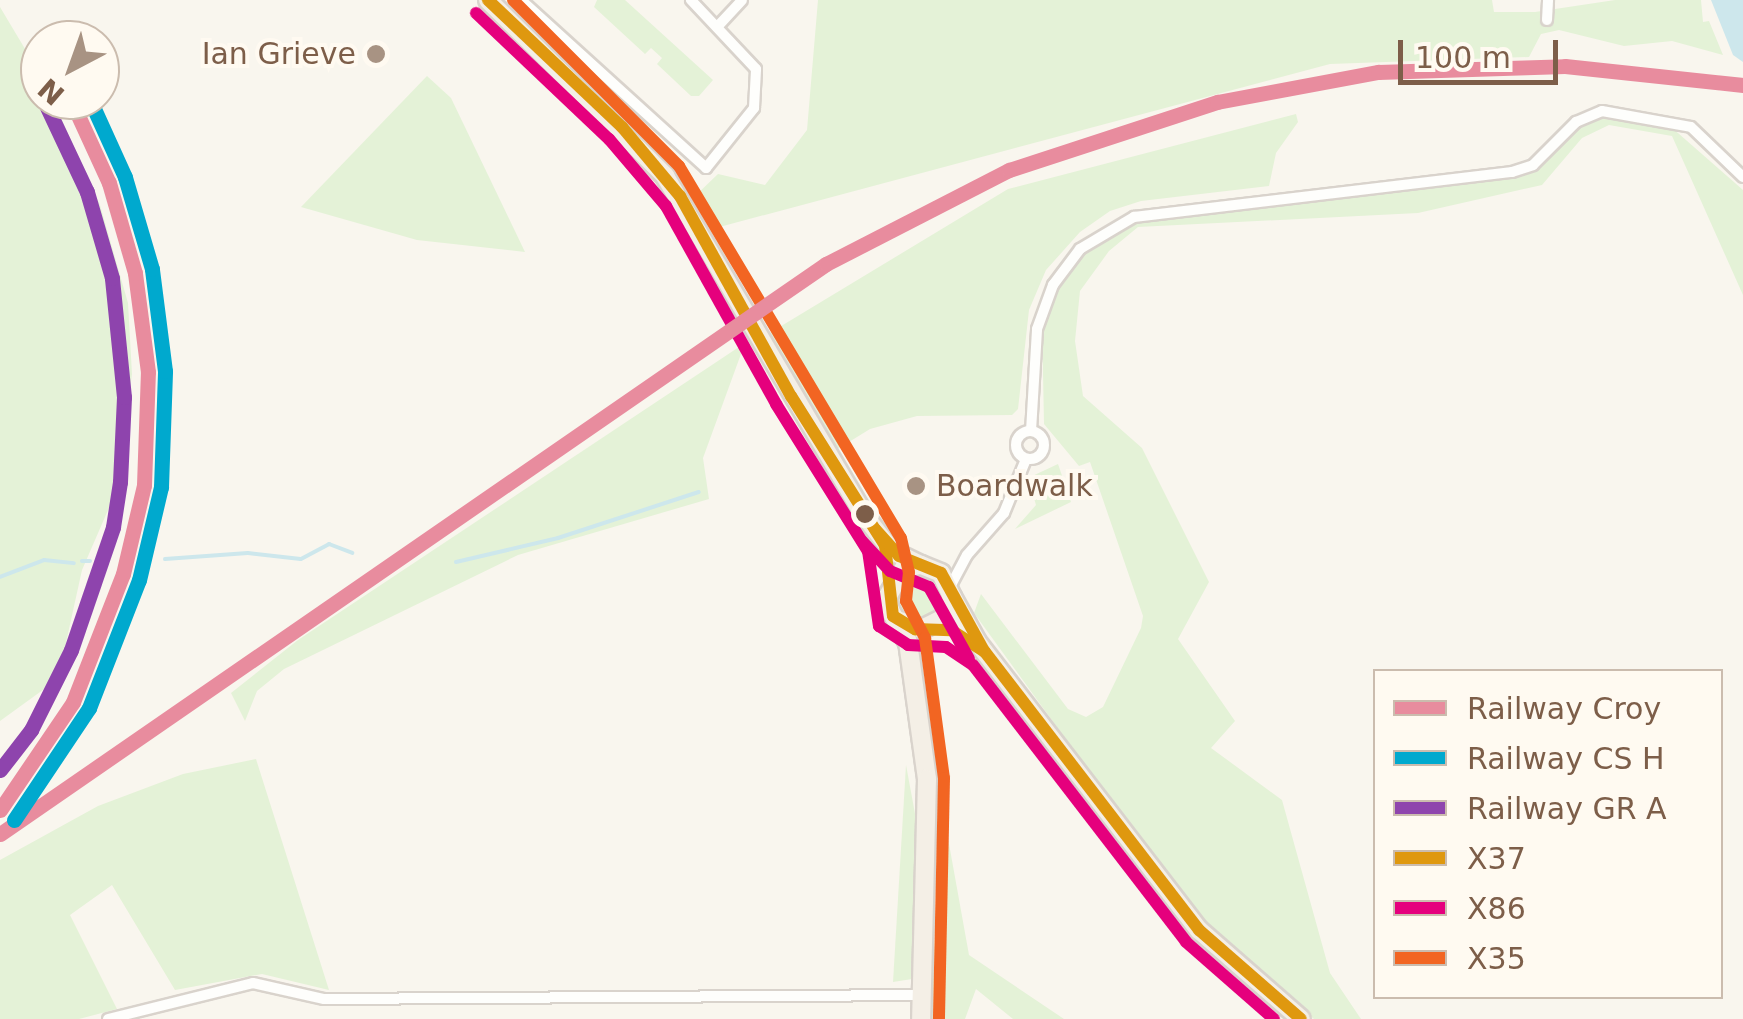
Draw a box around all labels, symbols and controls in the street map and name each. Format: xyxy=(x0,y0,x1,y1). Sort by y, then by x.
north arrow xyxy=(20,20,120,120)
scale bar xyxy=(1403,20,1563,82)
place label: Ian Grieve xyxy=(202,36,356,72)
text: 100 m xyxy=(1415,40,1511,75)
marker: Ian Grieve xyxy=(365,43,387,65)
text: N xyxy=(32,71,71,112)
place label: Boardwalk xyxy=(936,468,1093,504)
marker: Boardwalk xyxy=(905,475,927,497)
unlabelled marker xyxy=(855,504,875,524)
legend xyxy=(1373,669,1723,999)
text: Railway Croy xyxy=(1467,691,1661,726)
text: Railway CS H xyxy=(1467,741,1665,776)
text: Railway GR A xyxy=(1467,791,1667,826)
text: X37 xyxy=(1467,841,1526,876)
text: X86 xyxy=(1467,891,1526,926)
text: X35 xyxy=(1467,941,1526,976)

